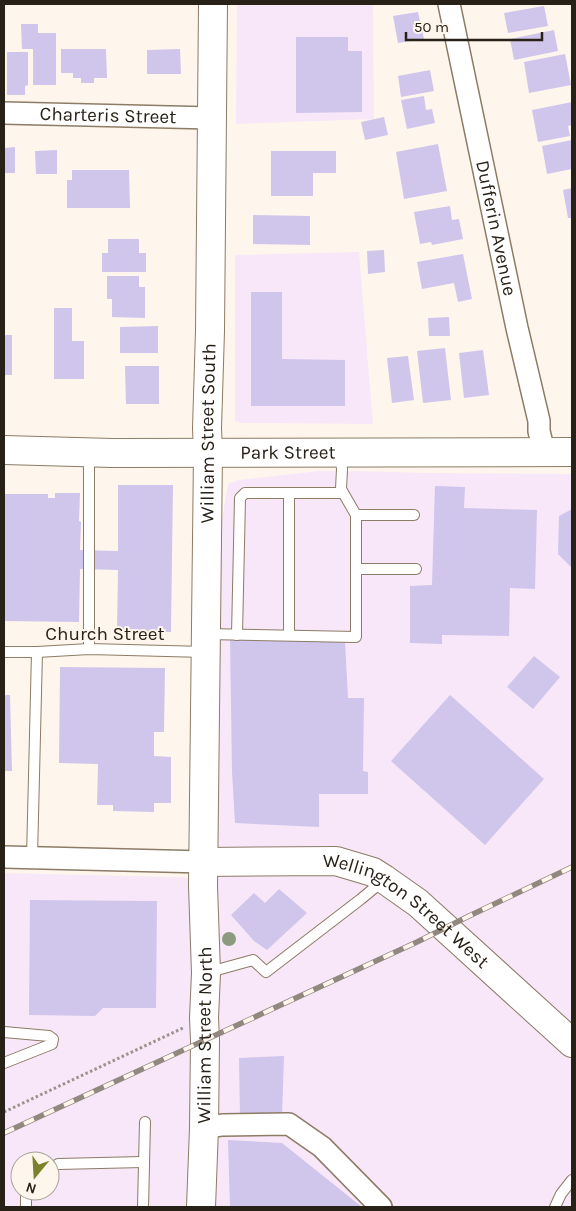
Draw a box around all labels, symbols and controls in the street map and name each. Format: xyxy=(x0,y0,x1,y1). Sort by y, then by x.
scale bar xyxy=(406,10,542,42)
text: 50 m xyxy=(414,18,449,36)
street label: Charteris Street xyxy=(39,103,177,128)
street label: Dufferin Avenue xyxy=(471,158,521,298)
street label: William Street South xyxy=(196,343,221,524)
street label: Park Street xyxy=(240,442,336,464)
street label: Church Street xyxy=(45,623,165,645)
street label: Wellington Street West xyxy=(323,850,493,973)
street label: William Street North xyxy=(193,946,217,1124)
north arrow xyxy=(10,1151,60,1201)
text: N xyxy=(24,1178,39,1198)

